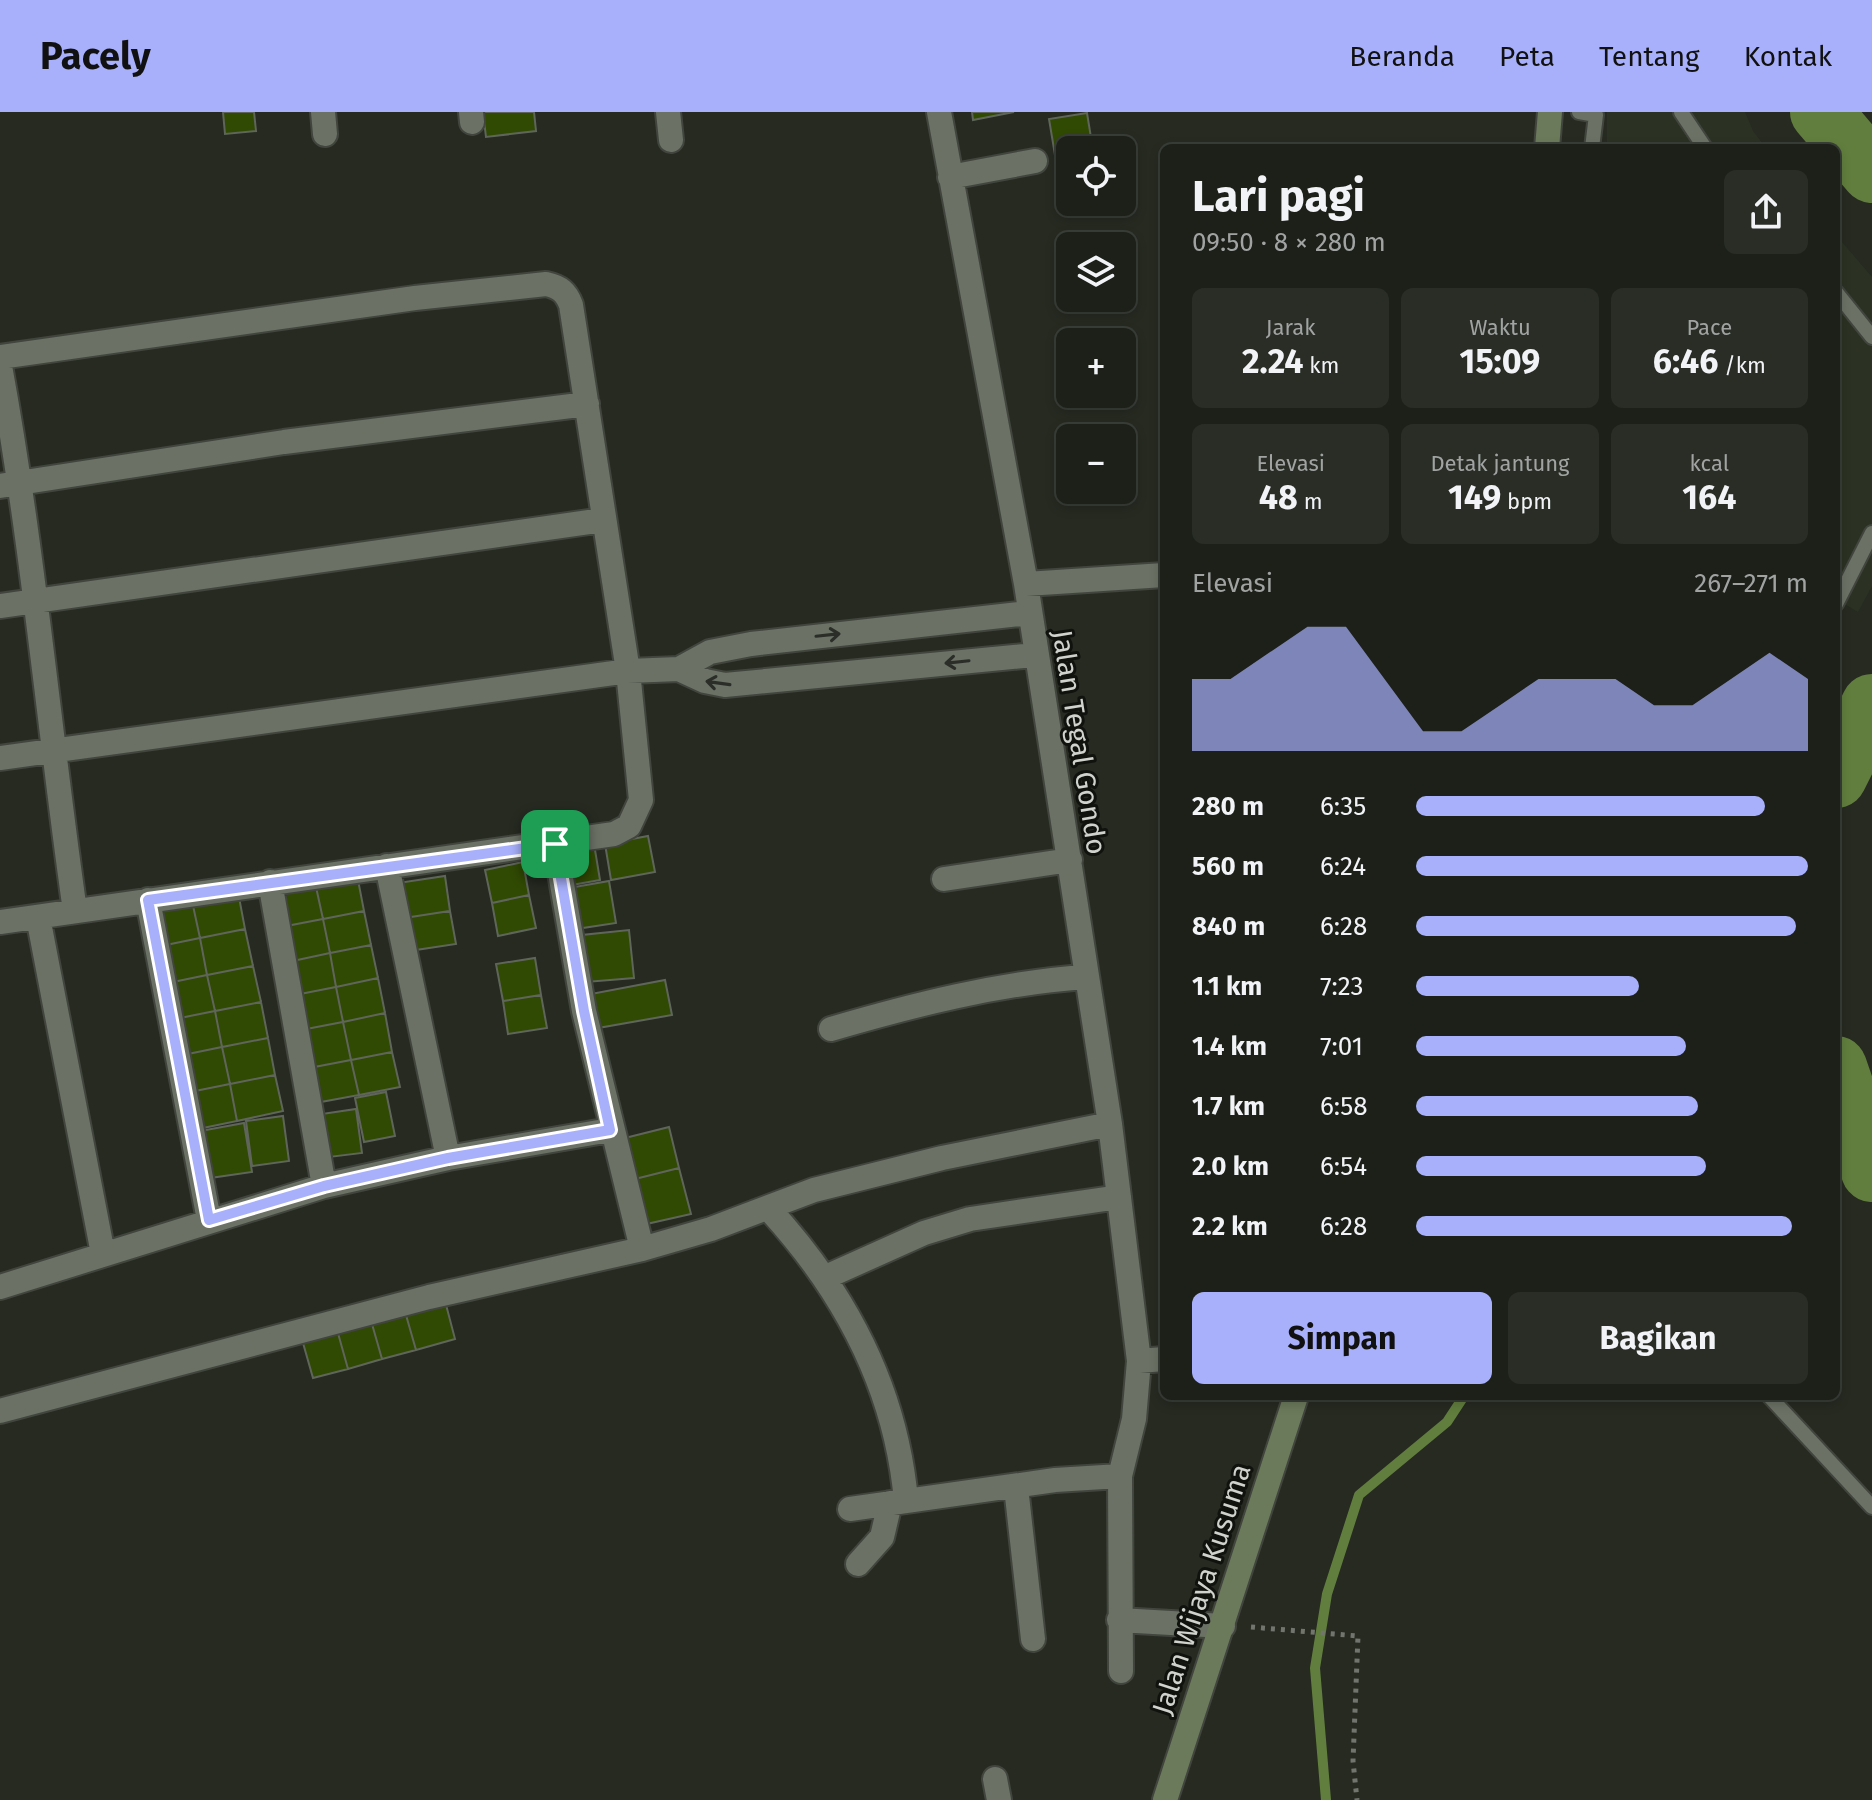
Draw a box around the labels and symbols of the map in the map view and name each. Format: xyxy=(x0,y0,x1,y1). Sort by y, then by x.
street label: Jalan Tegal Gondo xyxy=(1045,627,1114,857)
one-way arrow xyxy=(814,628,841,643)
one-way arrow xyxy=(944,655,971,670)
one-way arrow xyxy=(705,675,732,690)
pin xyxy=(521,810,589,878)
street label: Jalan Wijaya Kusuma xyxy=(1145,1460,1258,1719)

